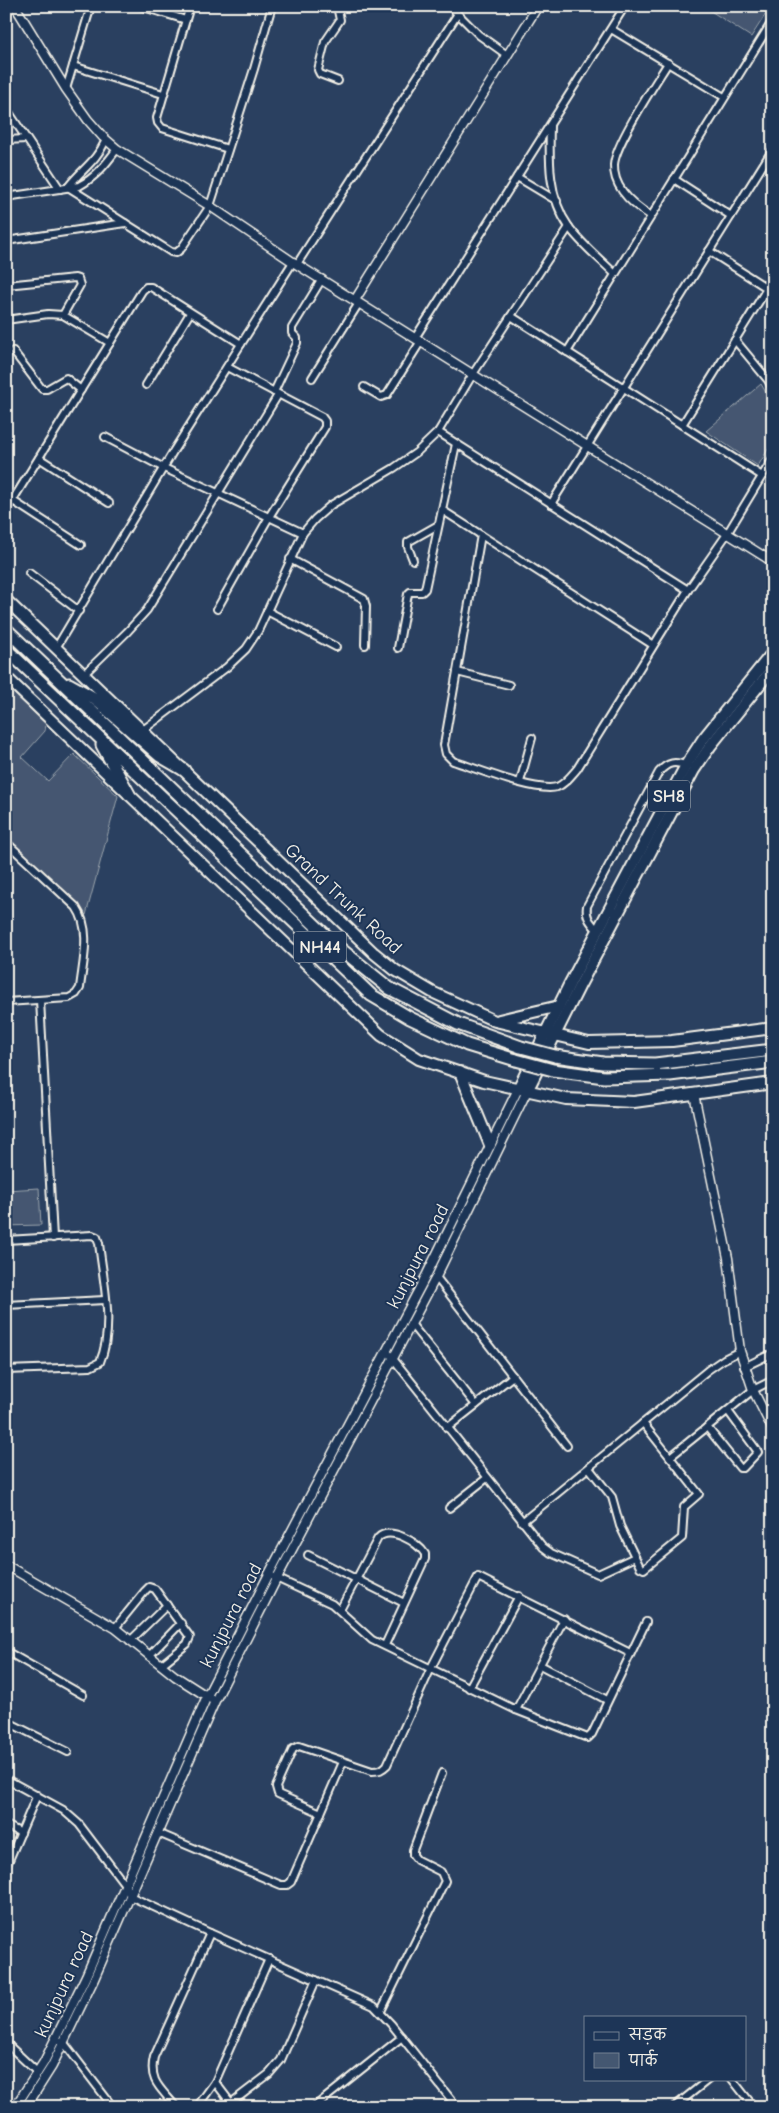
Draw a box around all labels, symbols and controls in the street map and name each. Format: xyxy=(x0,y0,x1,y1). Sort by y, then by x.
road number: SH8 xyxy=(648,780,690,811)
street label: Grand Trunk Road xyxy=(280,839,406,959)
road number: NH44 xyxy=(294,932,346,962)
street label: kunjpura road xyxy=(382,1201,454,1312)
street label: kunjpura road xyxy=(195,1560,267,1671)
street label: kunjpura road xyxy=(30,1928,98,2041)
legend xyxy=(584,2016,746,2080)
text: सड़क xyxy=(628,2026,667,2045)
text: पार्क xyxy=(628,2049,659,2070)

